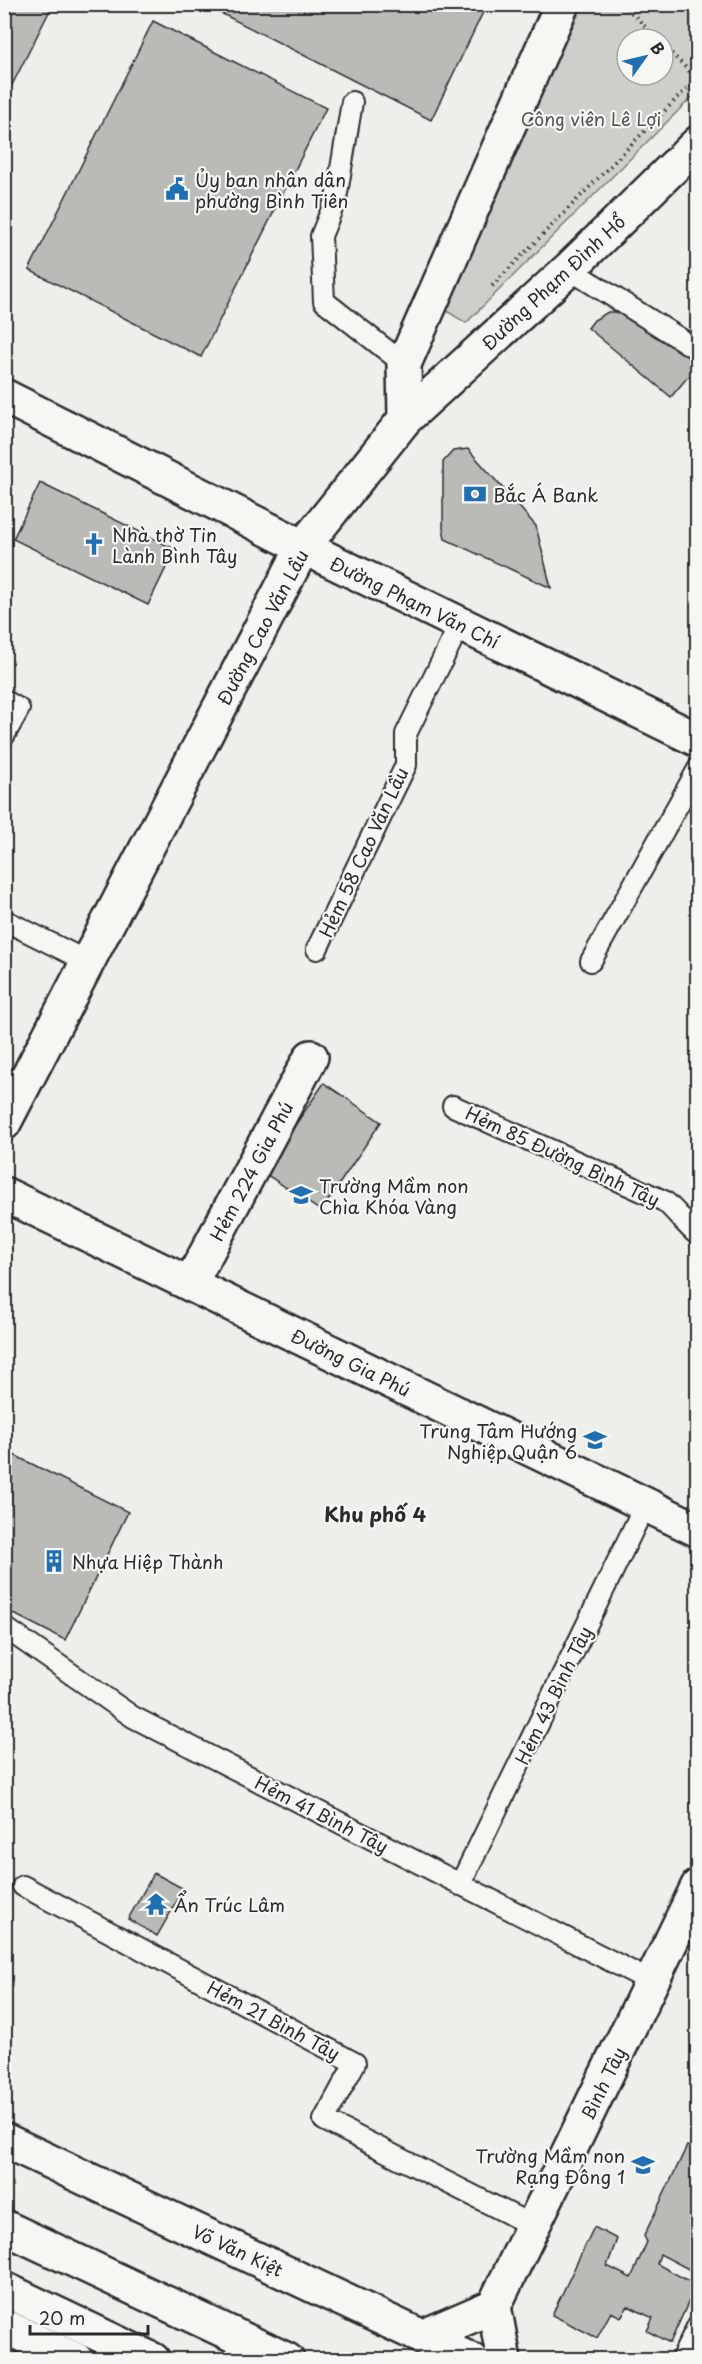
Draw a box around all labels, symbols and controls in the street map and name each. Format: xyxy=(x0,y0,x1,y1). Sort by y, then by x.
north arrow xyxy=(615,27,675,87)
text: B xyxy=(645,37,671,59)
park label: Công viên Lê Lợi xyxy=(521,105,661,132)
place label: Ủy ban nhân dân phường Bình Tiên xyxy=(195,166,348,214)
public building icon: Ủy ban nhân dân phường Bình Tiên xyxy=(164,176,190,202)
street label: Đường Phạm Đình Hổ xyxy=(475,208,631,356)
bank icon: Bắc Á Bank xyxy=(462,481,488,507)
place label: Bắc Á Bank xyxy=(493,481,598,508)
place label: Nhà thờ Tin Lành Bình Tây xyxy=(112,521,237,569)
church icon: Nhà thờ Tin Lành Bình Tây xyxy=(81,531,107,557)
street label: Đường Cao Văn Lầu xyxy=(210,545,314,709)
street label: Đường Phạm Văn Chí xyxy=(326,549,505,655)
street label: Hẻm 58 Cao Văn Lầu xyxy=(312,763,414,941)
street label: Hẻm 224 Gia Phú xyxy=(203,1096,299,1246)
street label: Hẻm 85 Đường Bình Tây xyxy=(461,1099,665,1213)
place label: Trường Mầm non Chìa Khóa Vàng xyxy=(319,1172,469,1220)
school or university icon: Trường Mầm non Chìa Khóa Vàng xyxy=(288,1182,314,1208)
street label: Đường Gia Phú xyxy=(287,1321,415,1403)
place label: Trung Tâm Hướng Nghiệp Quận 6 xyxy=(420,1417,577,1465)
school or university icon: Trung Tâm Hướng Nghiệp Quận 6 xyxy=(582,1427,608,1453)
district label: Khu phố 4 xyxy=(324,1499,426,1529)
building icon: Nhựa Hiệp Thành xyxy=(41,1548,67,1574)
place label: Nhựa Hiệp Thành xyxy=(72,1548,223,1575)
street label: Hẻm 43 Bình Tây xyxy=(508,1621,598,1769)
street label: Hẻm 41 Bình Tây xyxy=(250,1769,394,1859)
place label: Ẩn Trúc Lâm xyxy=(174,1890,285,1918)
temple icon: Ẩn Trúc Lâm xyxy=(143,1891,169,1917)
street label: Hẻm 21 Bình Tây xyxy=(203,1974,345,2066)
street label: Bình Tây xyxy=(574,2042,632,2124)
place label: Trường Mầm non Rạng Đông 1 xyxy=(475,2142,625,2190)
school or university icon: Trường Mầm non Rạng Đông 1 xyxy=(630,2152,656,2178)
street label: Võ Văn Kiệt xyxy=(188,2217,288,2283)
scale bar xyxy=(30,2298,148,2336)
text: 20 m xyxy=(39,2304,85,2331)

